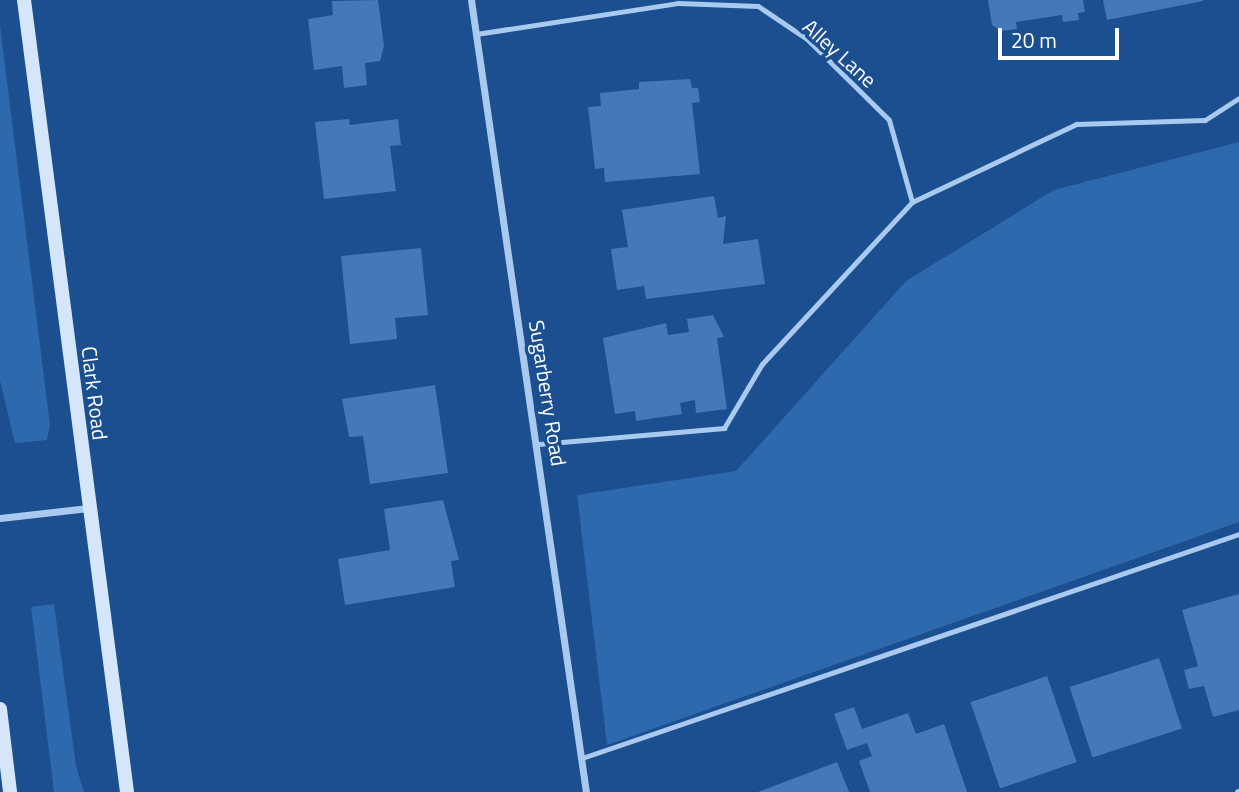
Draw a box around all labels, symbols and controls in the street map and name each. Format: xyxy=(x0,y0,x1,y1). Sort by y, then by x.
street label: Alley Lane xyxy=(798,14,882,92)
scale bar xyxy=(1001,14,1122,58)
text: 20 m xyxy=(1011,24,1057,56)
street label: Sugarberry Road xyxy=(524,318,572,468)
street label: Clark Road xyxy=(77,345,113,441)

